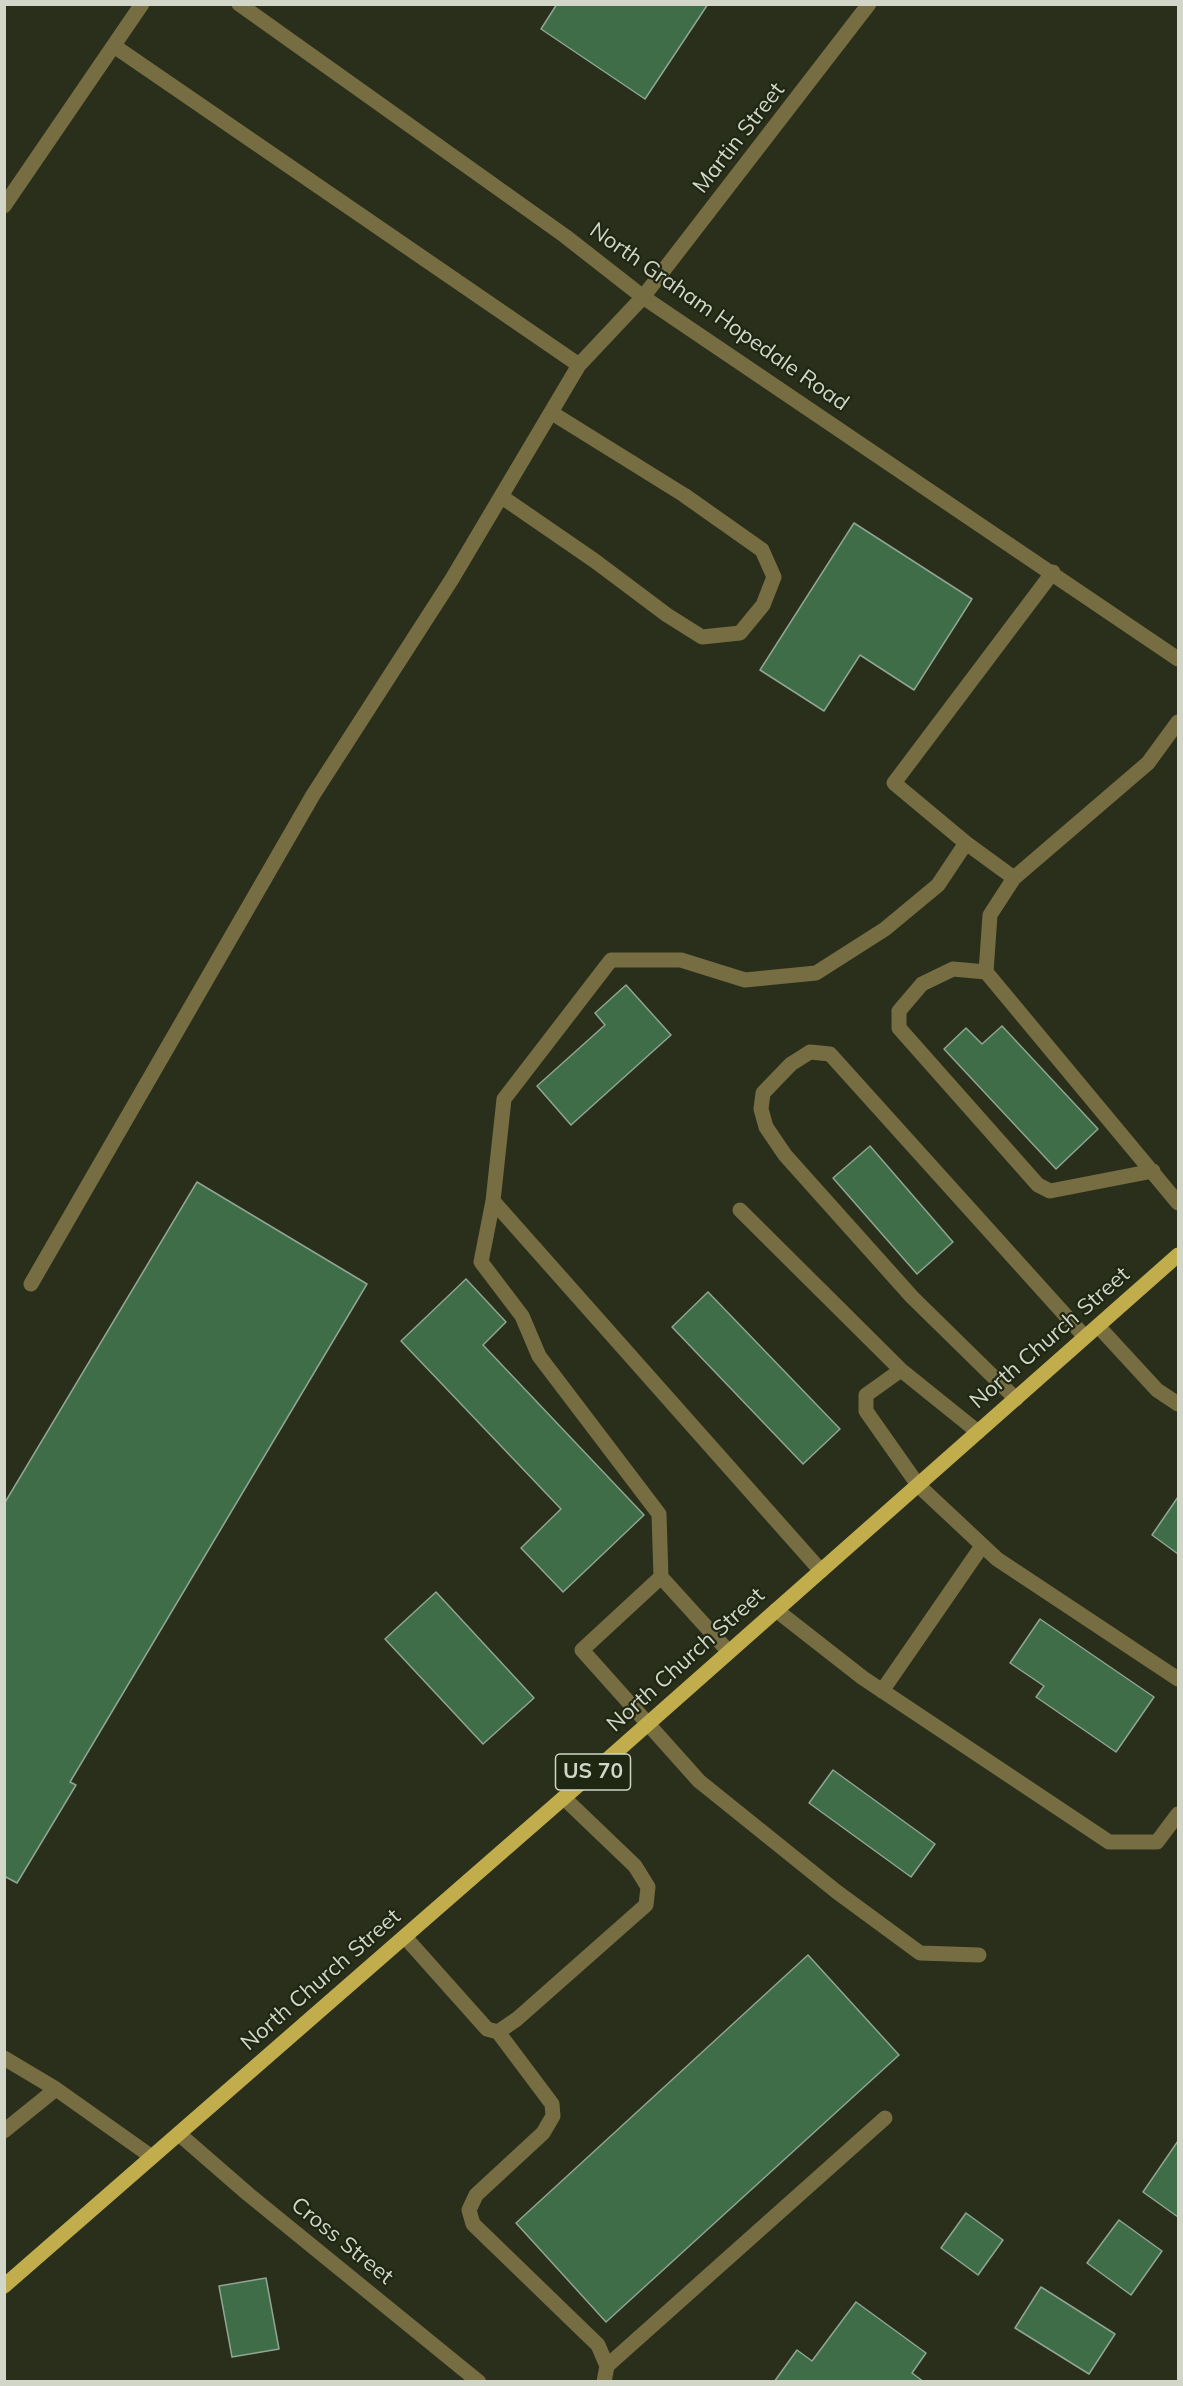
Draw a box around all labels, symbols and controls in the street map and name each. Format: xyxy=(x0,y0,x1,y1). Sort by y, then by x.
street label: Martin Street xyxy=(688,77,790,199)
street label: North Graham Hopedale Road xyxy=(584,217,854,417)
street label: North Church Street xyxy=(965,1262,1135,1414)
street label: North Church Street xyxy=(602,1582,770,1738)
road number: US 70 xyxy=(556,1754,630,1790)
street label: North Church Street xyxy=(236,1904,406,2056)
street label: Cross Street xyxy=(286,2192,398,2290)

